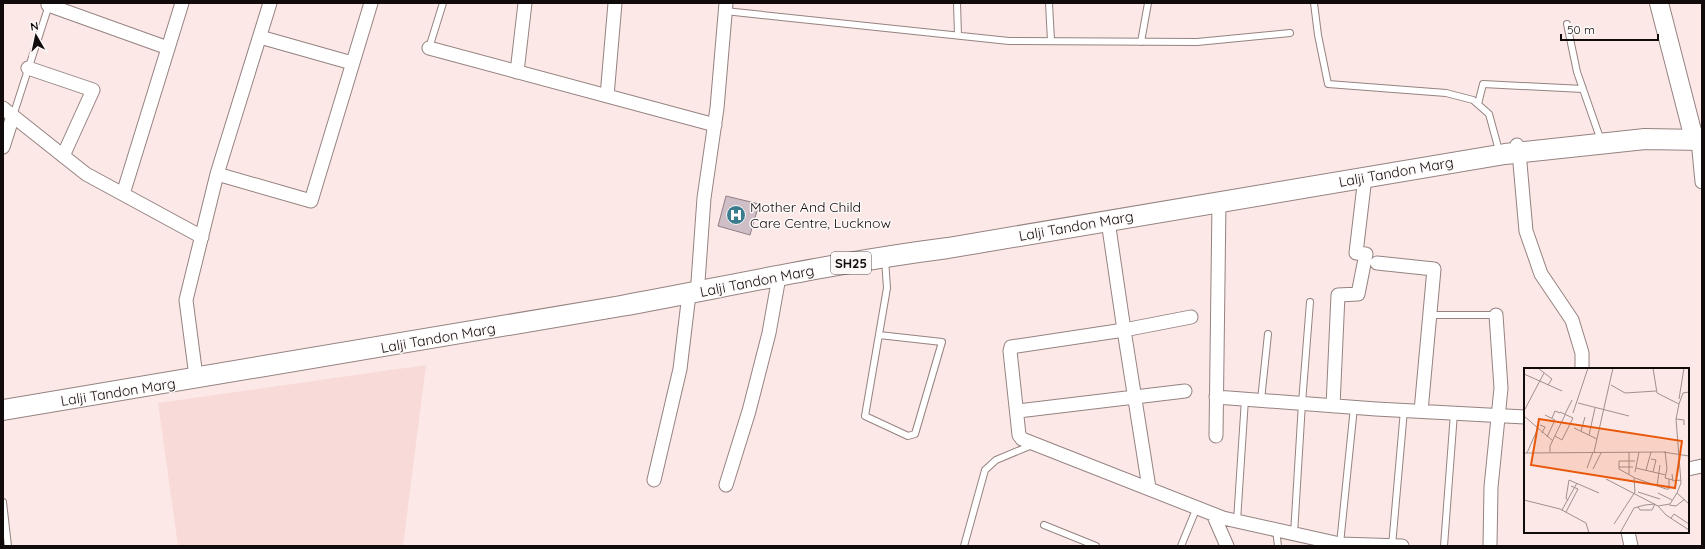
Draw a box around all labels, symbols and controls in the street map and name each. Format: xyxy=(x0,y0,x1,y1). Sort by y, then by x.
north arrow xyxy=(16,16,56,56)
scale bar xyxy=(1561,16,1658,42)
text: N xyxy=(29,19,40,34)
text: 50 m xyxy=(1567,22,1595,37)
street label: Lalji Tandon Marg xyxy=(1337,153,1455,191)
place label: Mother And Child Care Centre, Lucknow xyxy=(750,198,892,232)
hospital icon: Mother And Child Care Centre, Lucknow xyxy=(725,204,747,226)
street label: Lalji Tandon Marg xyxy=(1017,207,1135,245)
road number: SH25 xyxy=(831,252,871,274)
street label: Lalji Tandon Marg xyxy=(698,261,816,301)
street label: Lalji Tandon Marg xyxy=(379,319,497,357)
inset map xyxy=(1524,368,1689,533)
street label: Lalji Tandon Marg xyxy=(59,374,177,410)

